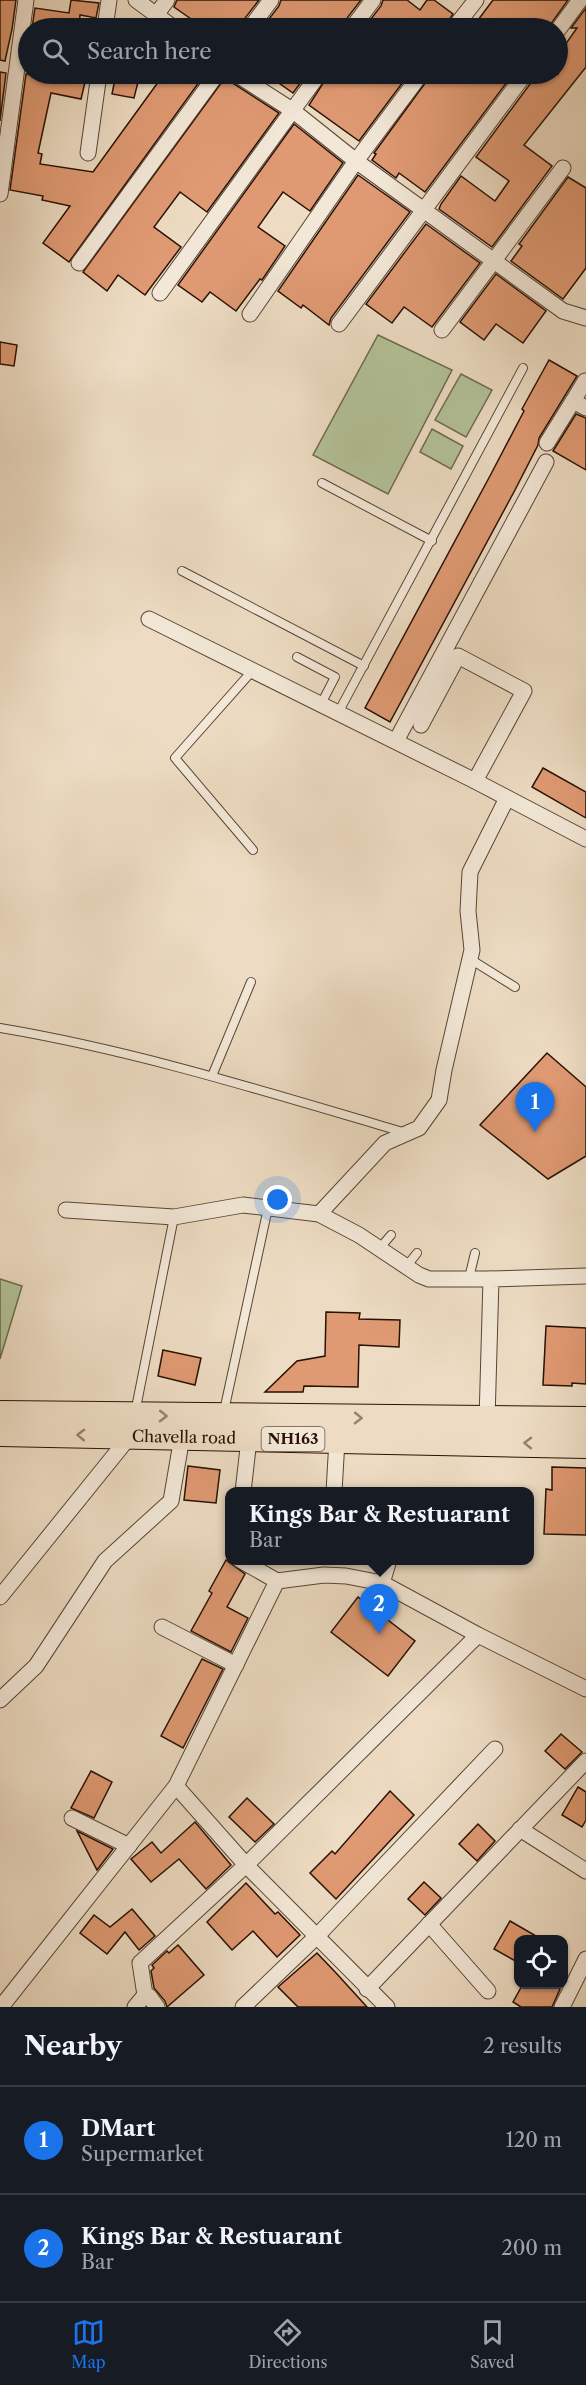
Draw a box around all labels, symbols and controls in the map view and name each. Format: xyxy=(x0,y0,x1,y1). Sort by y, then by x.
search box xyxy=(18,18,568,84)
icon: search xyxy=(39,35,72,68)
text: Search here xyxy=(87,38,212,65)
pin: 1 xyxy=(516,1082,554,1132)
your location xyxy=(263,1185,292,1214)
one-way arrow xyxy=(159,1410,168,1422)
one-way arrow xyxy=(354,1412,363,1424)
street label: Chavella road xyxy=(132,1426,237,1448)
road number: NH163 xyxy=(262,1427,324,1451)
one-way arrow xyxy=(76,1429,85,1441)
one-way arrow xyxy=(523,1437,532,1450)
popup xyxy=(225,1487,534,1565)
text: Kings Bar & Restuarant xyxy=(249,1501,510,1528)
text: Bar xyxy=(249,1528,282,1552)
pin: 2 xyxy=(360,1584,398,1634)
map controls xyxy=(514,1935,568,1989)
button: locate xyxy=(514,1935,568,1989)
text: Nearby xyxy=(24,2030,122,2062)
text: 2 results xyxy=(483,2034,562,2058)
text: DMart xyxy=(81,2115,155,2142)
text: 1 xyxy=(39,2128,48,2152)
text: 120 m xyxy=(505,2128,562,2152)
text: Supermarket xyxy=(81,2142,204,2166)
text: Kings Bar & Restuarant xyxy=(81,2223,342,2250)
text: 2 xyxy=(38,2236,49,2260)
text: 200 m xyxy=(501,2236,562,2260)
text: Bar xyxy=(81,2250,114,2274)
tab: Map xyxy=(71,2316,106,2372)
tab: Directions xyxy=(248,2316,327,2372)
tab: Saved xyxy=(470,2316,515,2372)

